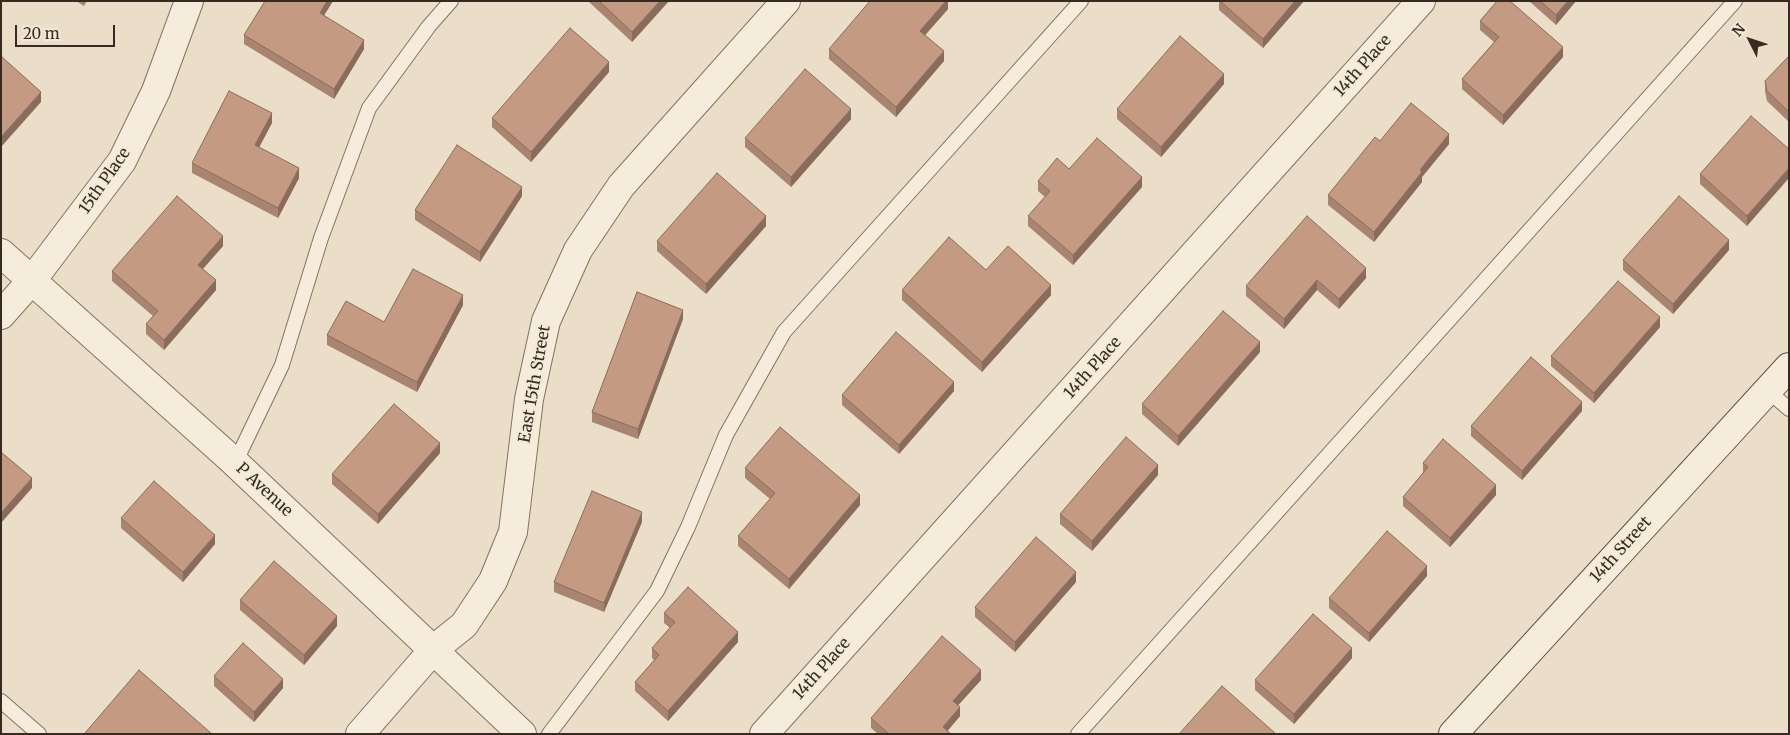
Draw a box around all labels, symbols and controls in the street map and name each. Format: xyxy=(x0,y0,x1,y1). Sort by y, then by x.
scale bar xyxy=(18,15,118,47)
north arrow xyxy=(1725,15,1775,65)
text: N xyxy=(1728,20,1749,40)
text: 20 m xyxy=(23,24,60,43)
street label: 14th Place xyxy=(1330,31,1396,101)
street label: 15th Place xyxy=(75,144,135,218)
street label: East 15th Street xyxy=(515,324,555,444)
street label: 14th Place xyxy=(1060,333,1126,403)
street label: P Avenue xyxy=(232,459,296,521)
street label: 14th Street xyxy=(1586,513,1656,587)
street label: 14th Place xyxy=(789,634,855,704)

